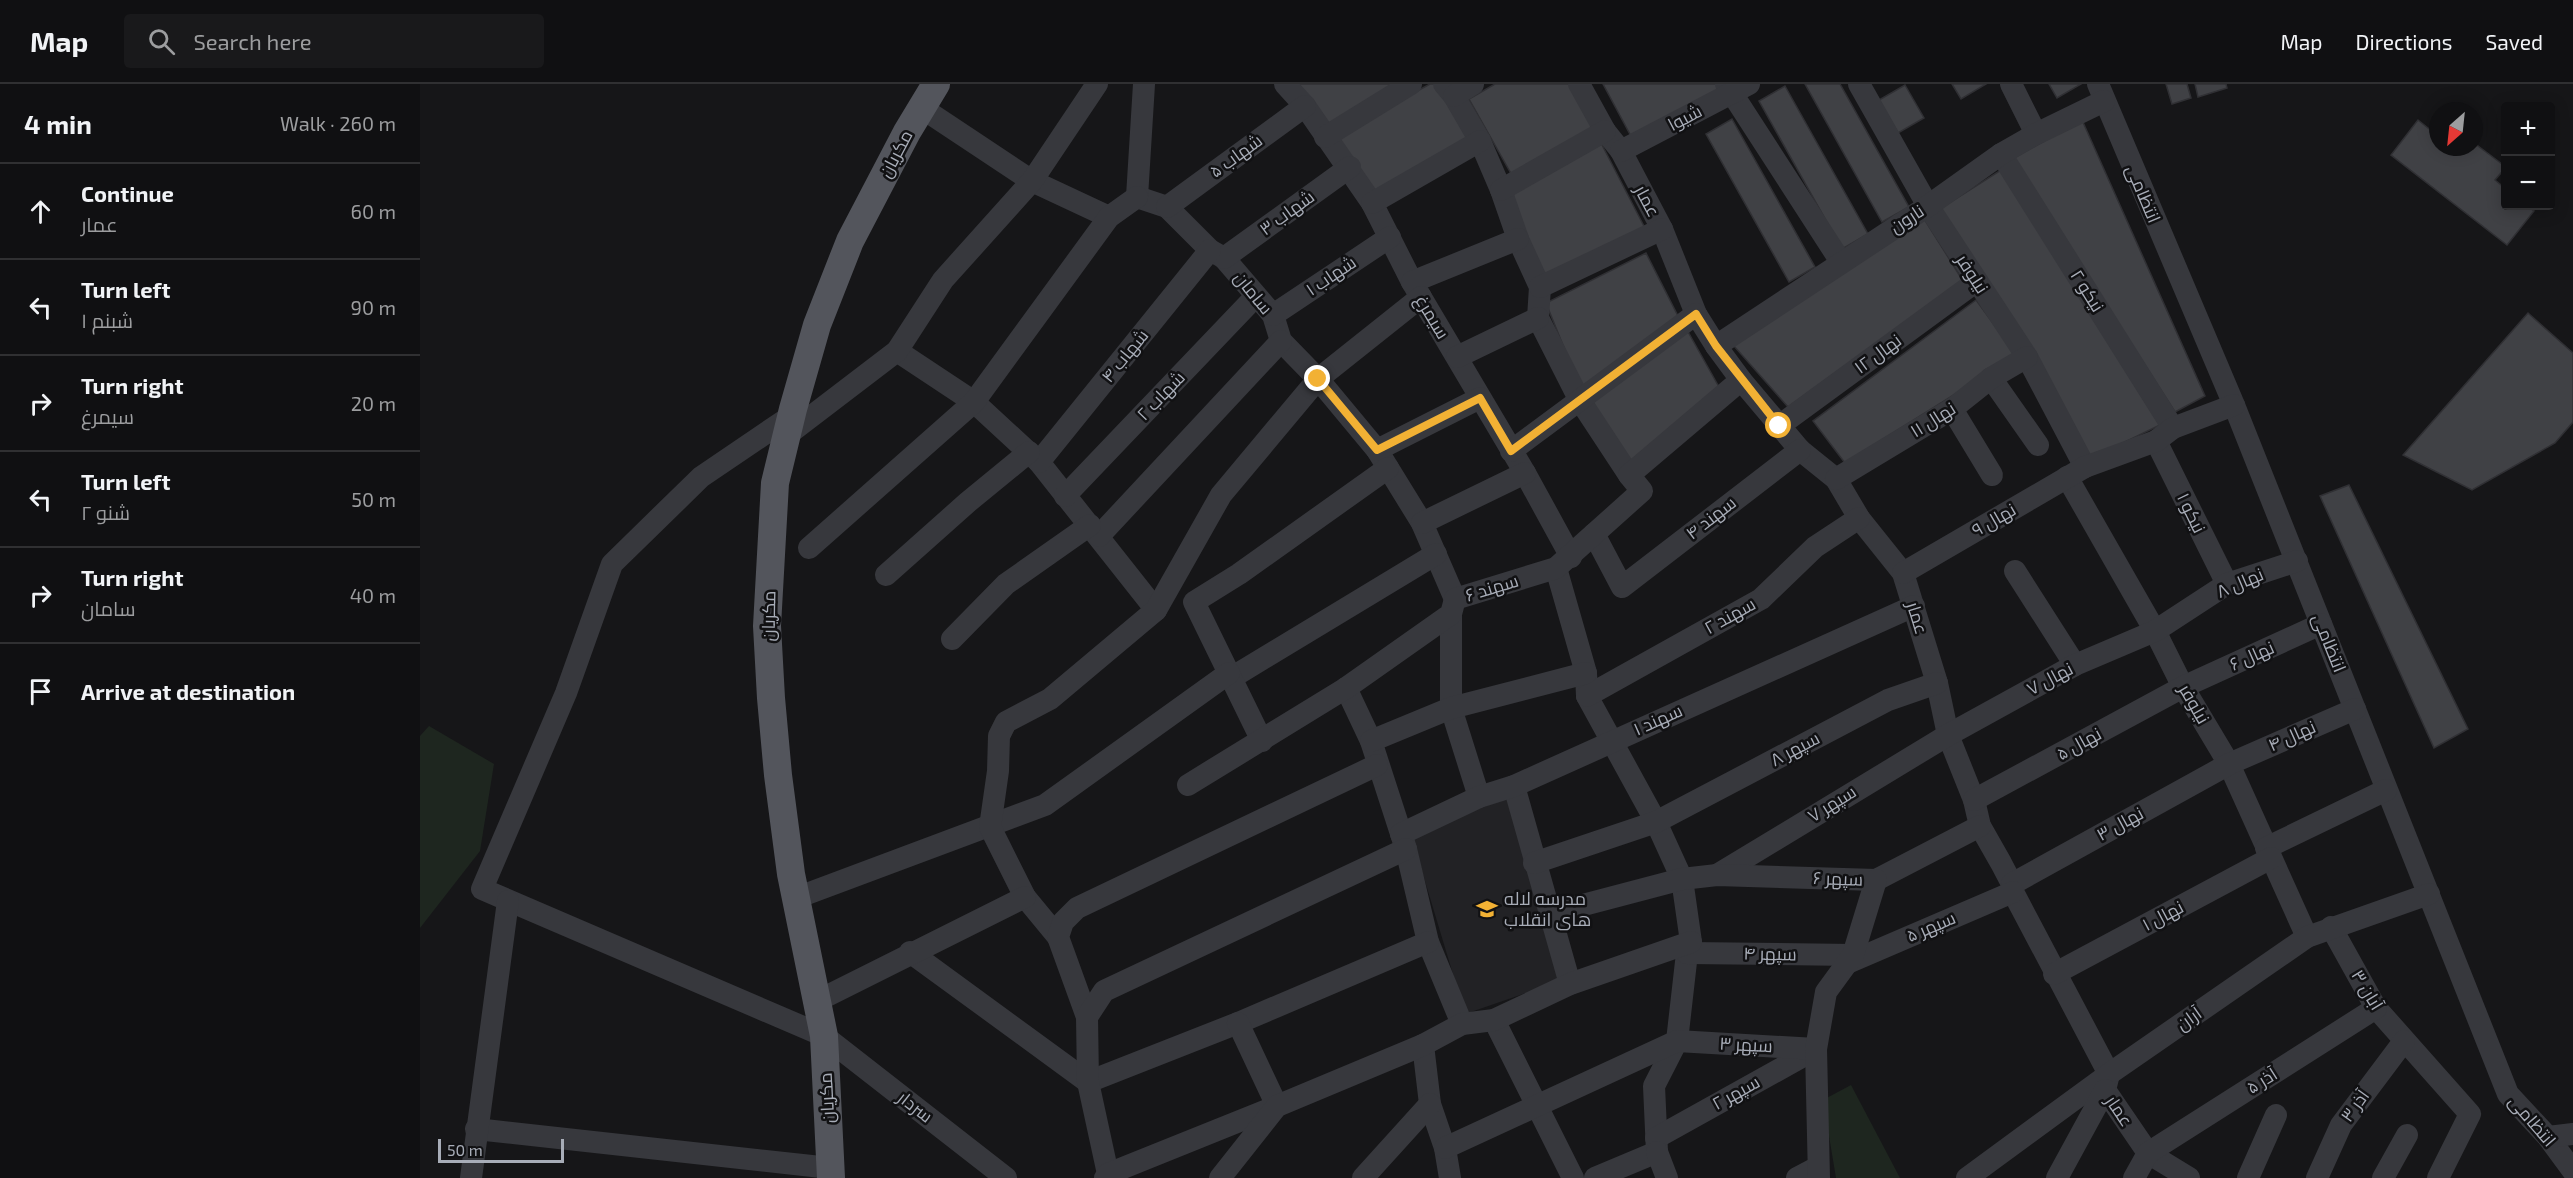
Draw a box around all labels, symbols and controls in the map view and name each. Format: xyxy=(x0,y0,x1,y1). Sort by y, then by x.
search box xyxy=(124,14,544,68)
text: Map xyxy=(30,24,88,58)
icon: search xyxy=(145,25,178,58)
text: Search here xyxy=(193,28,312,54)
text: Map xyxy=(2280,29,2323,54)
text: Directions xyxy=(2356,29,2452,54)
text: Saved xyxy=(2485,29,2543,54)
street label: شیوا xyxy=(1664,99,1706,136)
north arrow xyxy=(2429,102,2483,156)
map controls xyxy=(2501,102,2555,210)
button: + xyxy=(2501,102,2555,156)
text: 4 min xyxy=(24,108,92,139)
text: Walk · 260 m xyxy=(280,111,396,135)
street label: مکریان xyxy=(873,126,918,182)
street label: شهاب ۵ xyxy=(1205,129,1267,183)
button: − xyxy=(2501,156,2555,210)
street label: انتظامی xyxy=(2121,161,2166,226)
text: Continue xyxy=(81,180,174,206)
street label: عمار xyxy=(1629,180,1665,221)
street label: شهاب ۳ xyxy=(1255,185,1319,240)
icon: ahead xyxy=(24,195,57,228)
text: 60 m xyxy=(351,199,396,223)
street label: نارون xyxy=(1885,199,1928,238)
text: عمار xyxy=(81,212,118,236)
street label: نیلوفر xyxy=(1951,249,1994,298)
street label: شهاب ۱ xyxy=(1301,250,1360,301)
street label: نیکو ۲ xyxy=(2066,265,2109,316)
street label: سامان xyxy=(1229,266,1278,319)
text: Turn left xyxy=(81,276,170,302)
street label: سیمرغ xyxy=(1409,290,1455,344)
icon: left xyxy=(24,291,57,324)
text: 90 m xyxy=(351,295,396,319)
text: شبنم ۱ xyxy=(81,308,133,332)
street label: شهاب ۴ xyxy=(1096,324,1153,387)
street label: نهال ۱۲ xyxy=(1849,329,1906,378)
route end xyxy=(1304,365,1330,391)
street label: شهاب ۲ xyxy=(1132,366,1190,425)
text: Turn right xyxy=(81,372,183,398)
icon: right xyxy=(24,387,57,420)
text: 20 m xyxy=(351,391,396,415)
street label: نهال ۱۱ xyxy=(1906,397,1960,442)
text: سیمرغ xyxy=(81,404,134,428)
route start xyxy=(1765,412,1791,438)
text: Turn left xyxy=(81,468,170,494)
icon: left xyxy=(24,483,57,516)
text: 50 m xyxy=(351,487,396,511)
street label: نیکو ۱ xyxy=(2172,489,2211,537)
street label: سهند ۴ xyxy=(1681,491,1740,544)
street label: نهال ۹ xyxy=(1967,498,2020,541)
text: شنو ۲ xyxy=(81,500,130,524)
street label: نهال ۸ xyxy=(2213,562,2267,603)
text: Turn right xyxy=(81,564,183,590)
street label: سهند ۶ xyxy=(1463,569,1521,606)
icon: right xyxy=(24,579,57,612)
text: 40 m xyxy=(350,583,396,607)
street label: مکریان xyxy=(757,590,780,642)
street label: سهند ۲ xyxy=(1700,592,1759,639)
text: سامان xyxy=(81,596,136,620)
street label: عمار xyxy=(1901,598,1933,637)
street label: انتظامی xyxy=(2307,610,2352,675)
street label: نهال ۶ xyxy=(2226,636,2278,676)
street label: نهال ۷ xyxy=(2023,657,2077,700)
icon: arrive xyxy=(24,675,57,708)
text: Arrive at destination xyxy=(81,678,295,704)
street label: نیلوفر xyxy=(2173,679,2215,728)
street label: سهند ۱ xyxy=(1630,699,1686,740)
street label: نهال ۴ xyxy=(2264,715,2319,756)
street label: نهال ۵ xyxy=(2052,722,2105,765)
street label: سپهر ۸ xyxy=(1766,726,1823,771)
street label: سپهر ۷ xyxy=(1803,780,1860,827)
street label: نهال ۳ xyxy=(2092,801,2147,846)
street label: سپهر ۶ xyxy=(1813,866,1863,891)
place label: مدرسه لاله های انقلاب xyxy=(1504,887,1591,931)
street label: نهال ۱ xyxy=(2138,895,2187,936)
school or university icon: مدرسه لاله های انقلاب xyxy=(1475,897,1499,921)
street label: سپهر ۵ xyxy=(1903,906,1959,947)
street label: سپهر ۴ xyxy=(1743,942,1797,965)
street label: آبان ۳ xyxy=(2346,965,2388,1014)
street label: آران xyxy=(2171,1002,2206,1036)
street label: سپهر ۳ xyxy=(1719,1032,1773,1057)
street label: آذر ۵ xyxy=(2242,1062,2282,1099)
street label: سپهر ۲ xyxy=(1708,1070,1764,1115)
street label: مکریان xyxy=(814,1072,839,1124)
street label: سردار xyxy=(892,1085,937,1127)
street label: آذر ۳ xyxy=(2335,1085,2374,1126)
street label: عمار xyxy=(2100,1090,2138,1131)
street label: انتظامی xyxy=(2504,1090,2561,1151)
scale bar xyxy=(438,1136,564,1164)
text: 50 m xyxy=(447,1140,483,1159)

